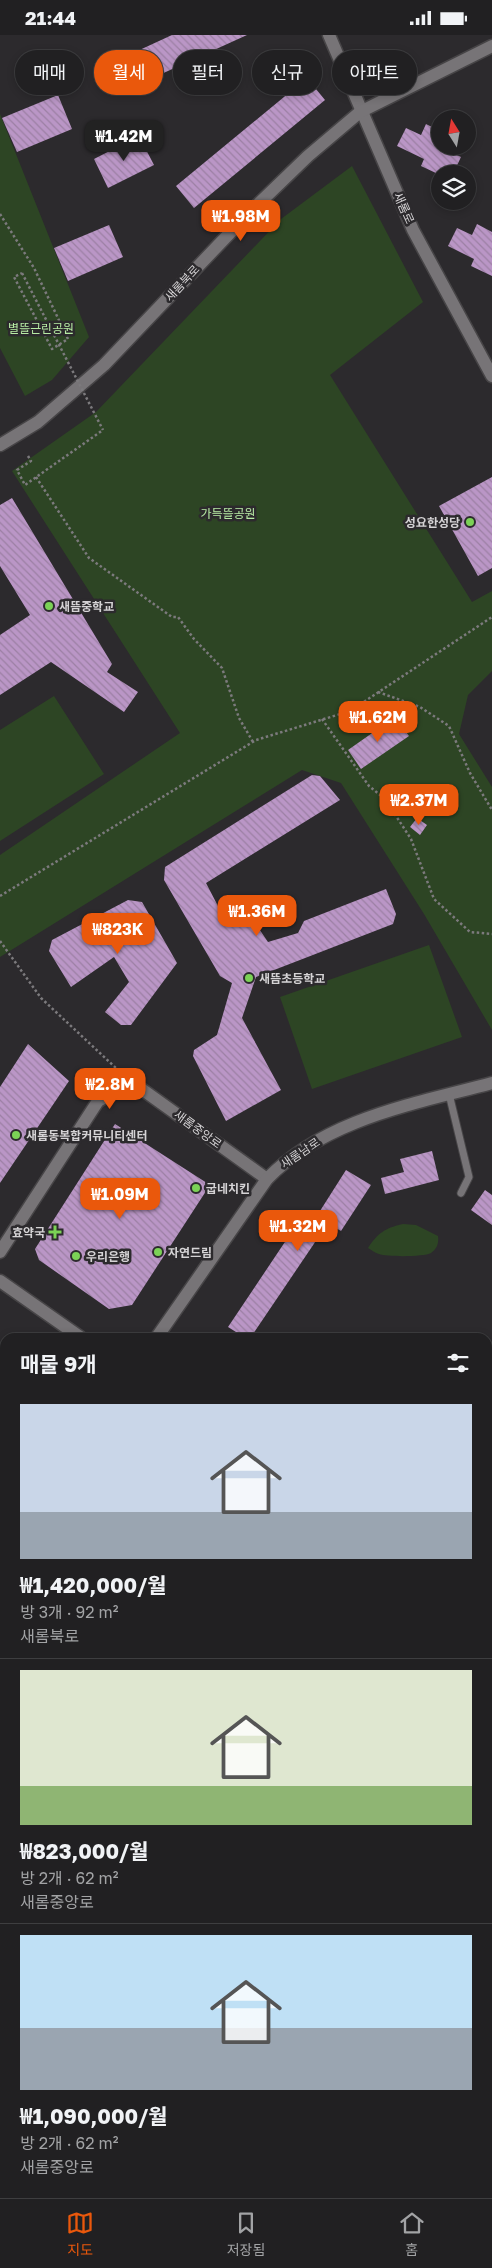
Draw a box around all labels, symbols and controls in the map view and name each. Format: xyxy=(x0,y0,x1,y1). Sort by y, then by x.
text: 21:44 xyxy=(25,6,76,29)
chip: 매매 xyxy=(15,50,84,95)
chip: 월세 xyxy=(94,50,163,95)
chip: 필터 xyxy=(173,50,242,95)
chip: 신규 xyxy=(252,50,322,95)
chip: 아파트 xyxy=(332,50,417,95)
north arrow xyxy=(431,110,476,155)
map controls xyxy=(431,110,476,210)
pin: ₩1.42M xyxy=(83,119,165,162)
text: ₩1.42M xyxy=(96,126,152,146)
button: layers xyxy=(431,165,476,210)
street label: 새롬로 xyxy=(390,190,418,226)
pin: ₩1.98M xyxy=(200,199,282,242)
text: ₩1.98M xyxy=(212,206,270,226)
street label: 새롬북로 xyxy=(161,262,203,304)
park label: 별뜰근린공원 xyxy=(8,321,74,336)
park label: 가득뜰공원 xyxy=(200,506,256,521)
place label: 성요한성당 xyxy=(405,515,460,530)
marker: 성요한성당 xyxy=(464,516,476,528)
place label: 새뜸중학교 xyxy=(59,599,114,614)
marker: 새뜸중학교 xyxy=(43,600,55,612)
pin: ₩1.62M xyxy=(337,701,419,743)
text: ₩1.62M xyxy=(350,707,406,727)
pin: ₩2.37M xyxy=(378,783,460,826)
text: ₩2.37M xyxy=(390,790,448,810)
pin: ₩1.36M xyxy=(216,895,298,937)
text: ₩1.36M xyxy=(229,901,285,921)
pin: ₩823K xyxy=(83,913,153,955)
text: ₩823K xyxy=(93,919,143,939)
place label: 새뜸초등학교 xyxy=(259,971,325,986)
marker: 새뜸초등학교 xyxy=(243,972,255,984)
pin: ₩2.8M xyxy=(75,1067,145,1110)
text: ₩2.8M xyxy=(86,1074,134,1094)
street label: 새롬중앙로 xyxy=(171,1107,225,1151)
place label: 새롬동복합커뮤니티센터 xyxy=(26,1128,147,1143)
marker: 새롬동복합커뮤니티센터 xyxy=(10,1129,22,1141)
street label: 새롬남로 xyxy=(277,1134,323,1172)
pin: ₩1.09M xyxy=(79,1177,161,1220)
place label: 굽네치킨 xyxy=(206,1181,250,1196)
marker: 굽네치킨 xyxy=(190,1182,202,1194)
text: ₩1.09M xyxy=(91,1184,149,1204)
pin: ₩1.32M xyxy=(257,1209,339,1252)
text: ₩1.32M xyxy=(270,1216,326,1236)
place label: 효약국 xyxy=(12,1225,45,1240)
marker: 효약국 xyxy=(49,1226,61,1238)
place label: 자연드림 xyxy=(168,1245,212,1260)
marker: 자연드림 xyxy=(152,1246,164,1258)
place label: 우리은행 xyxy=(86,1249,130,1264)
marker: 우리은행 xyxy=(70,1250,82,1262)
icon: filters xyxy=(444,1349,472,1377)
text: 매물 9개 xyxy=(20,1351,97,1377)
icon: home xyxy=(201,1437,291,1527)
text: ₩1,420,000/월 xyxy=(20,1572,167,1598)
text: 방 3개 · 92 m² xyxy=(20,1602,118,1622)
text: 새롬북로 xyxy=(20,1626,79,1646)
icon: home xyxy=(201,1702,291,1792)
text: ₩823,000/월 xyxy=(20,1838,149,1864)
text: 방 2개 · 62 m² xyxy=(20,1868,118,1888)
text: 새롬중앙로 xyxy=(20,1892,94,1912)
icon: home xyxy=(201,1967,291,2057)
text: ₩1,090,000/월 xyxy=(20,2103,168,2129)
text: 방 2개 · 62 m² xyxy=(20,2133,118,2153)
text: 새롬중앙로 xyxy=(20,2157,94,2177)
tab: 지도 xyxy=(66,2209,94,2259)
tab: 저장됨 xyxy=(227,2209,265,2259)
tab: 홈 xyxy=(398,2209,426,2259)

